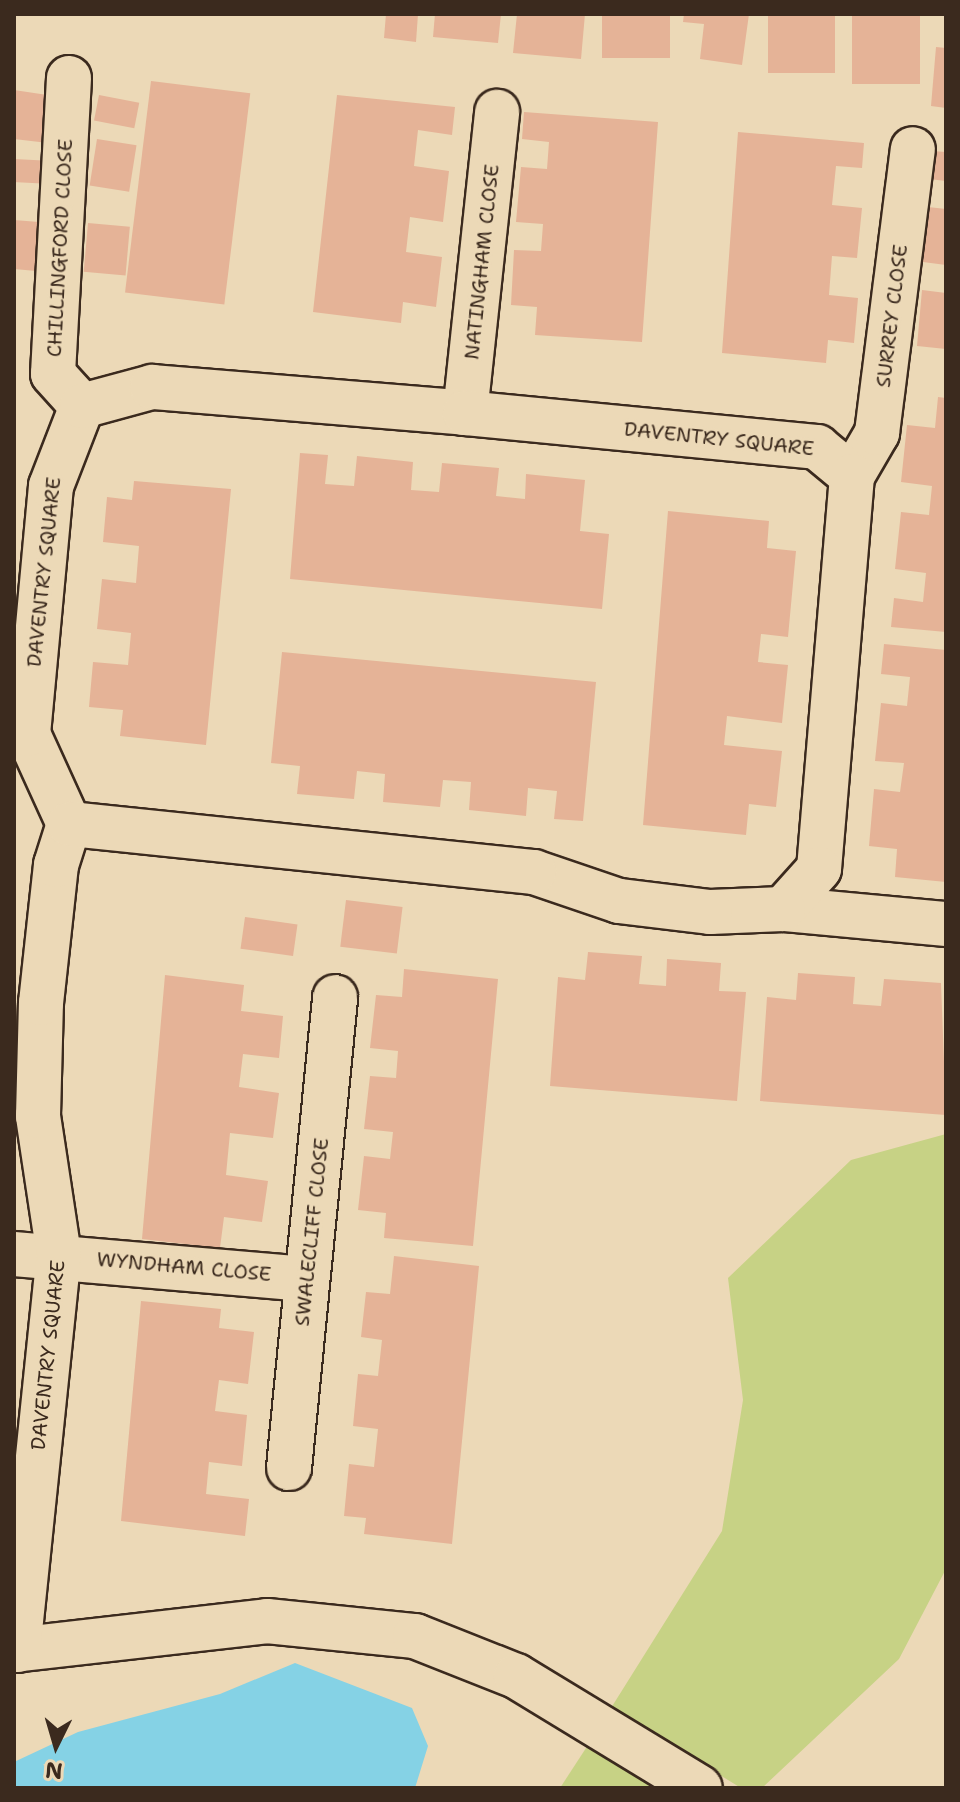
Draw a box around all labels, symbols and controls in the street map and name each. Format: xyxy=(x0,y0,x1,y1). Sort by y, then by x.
street label: CHILLINGFORD CLOSE xyxy=(42,138,78,358)
street label: NATINGHAM CLOSE xyxy=(460,163,504,361)
street label: SURREY CLOSE xyxy=(871,243,913,389)
street label: DAVENTRY SQUARE xyxy=(623,417,815,461)
street label: DAVENTRY SQUARE xyxy=(22,476,66,668)
street label: SWALECLIFF CLOSE xyxy=(290,1137,334,1327)
street label: WYNDHAM CLOSE xyxy=(96,1247,272,1287)
street label: DAVENTRY SQUARE xyxy=(26,1259,70,1451)
north arrow xyxy=(16,1706,96,1786)
text: N xyxy=(44,1755,64,1786)

